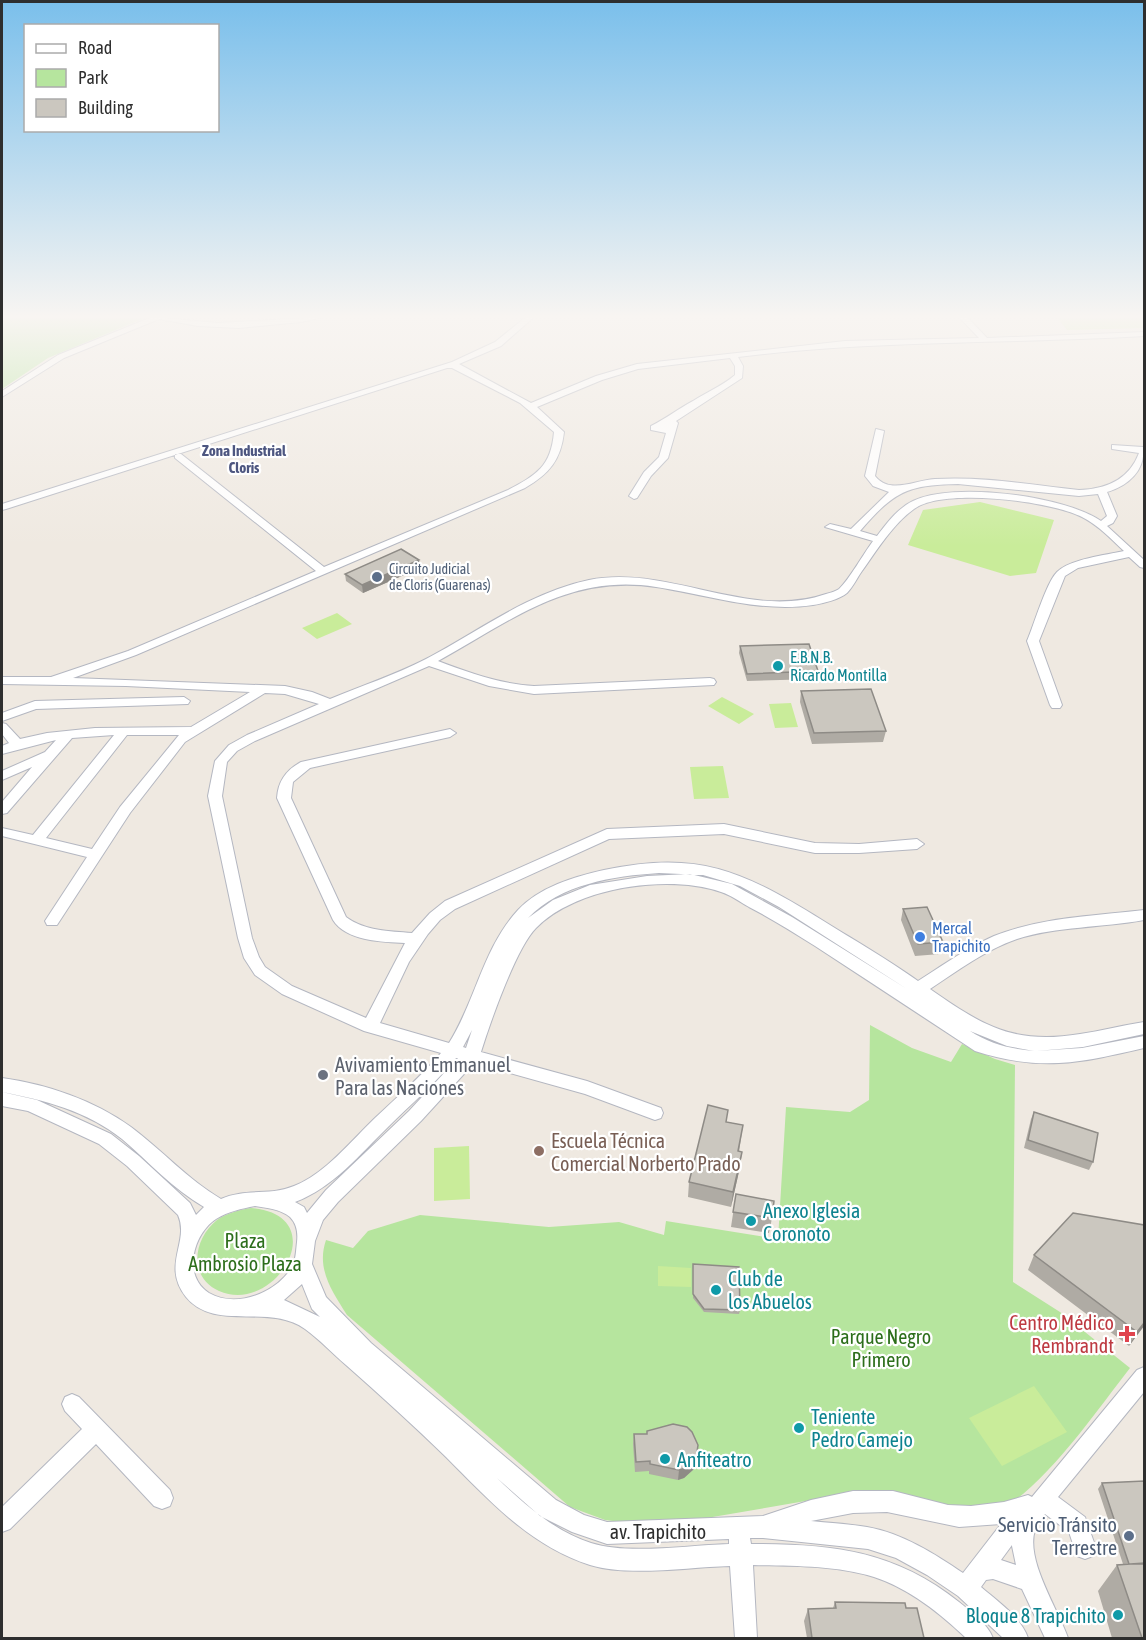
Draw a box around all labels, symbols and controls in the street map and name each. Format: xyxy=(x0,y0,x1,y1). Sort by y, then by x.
legend xyxy=(24,24,219,132)
text: Road xyxy=(78,37,112,58)
text: Park xyxy=(78,67,108,88)
text: Building xyxy=(78,97,133,118)
district label: Zona Industrial Cloris xyxy=(202,442,287,476)
place label: Circuito Judicial de Cloris (Guarenas) xyxy=(389,561,491,593)
marker: Circuito Judicial de Cloris (Guarenas) xyxy=(370,570,384,584)
place label: E.B.N.B. Ricardo Montilla xyxy=(790,648,887,684)
marker: E.B.N.B. Ricardo Montilla xyxy=(771,659,785,673)
place label: Mercal Trapichito xyxy=(932,919,991,956)
marker: Mercal Trapichito xyxy=(913,930,927,944)
place label: Avivamiento Emmanuel Para las Naciones xyxy=(335,1053,512,1099)
marker: Avivamiento Emmanuel Para las Naciones xyxy=(316,1068,330,1082)
place label: Escuela Técnica Comercial Norberto Prado xyxy=(551,1129,741,1175)
marker: Escuela Técnica Comercial Norberto Prado xyxy=(532,1144,546,1158)
place label: Anexo Iglesia Coronoto xyxy=(763,1199,860,1245)
marker: Anexo Iglesia Coronoto xyxy=(744,1214,758,1228)
park label: Plaza Ambrosio Plaza xyxy=(188,1229,302,1275)
place label: Club de los Abuelos xyxy=(728,1267,812,1313)
marker: Club de los Abuelos xyxy=(709,1283,723,1297)
place label: Centro Médico Rembrandt xyxy=(1009,1311,1114,1357)
park label: Parque Negro Primero xyxy=(831,1325,931,1371)
marker: Centro Médico Rembrandt xyxy=(1118,1325,1136,1343)
place label: Teniente Pedro Camejo xyxy=(811,1405,913,1451)
marker: Teniente Pedro Camejo xyxy=(792,1421,806,1435)
place label: Anfiteatro xyxy=(677,1448,752,1471)
marker: Anfiteatro xyxy=(658,1452,672,1466)
place label: Servicio Tránsito Terrestre xyxy=(998,1513,1117,1559)
street label: av. Trapichito xyxy=(610,1520,706,1543)
marker: Servicio Tránsito Terrestre xyxy=(1122,1529,1136,1543)
place label: Bloque 8 Trapichito xyxy=(966,1604,1106,1627)
marker: Bloque 8 Trapichito xyxy=(1111,1608,1125,1622)

